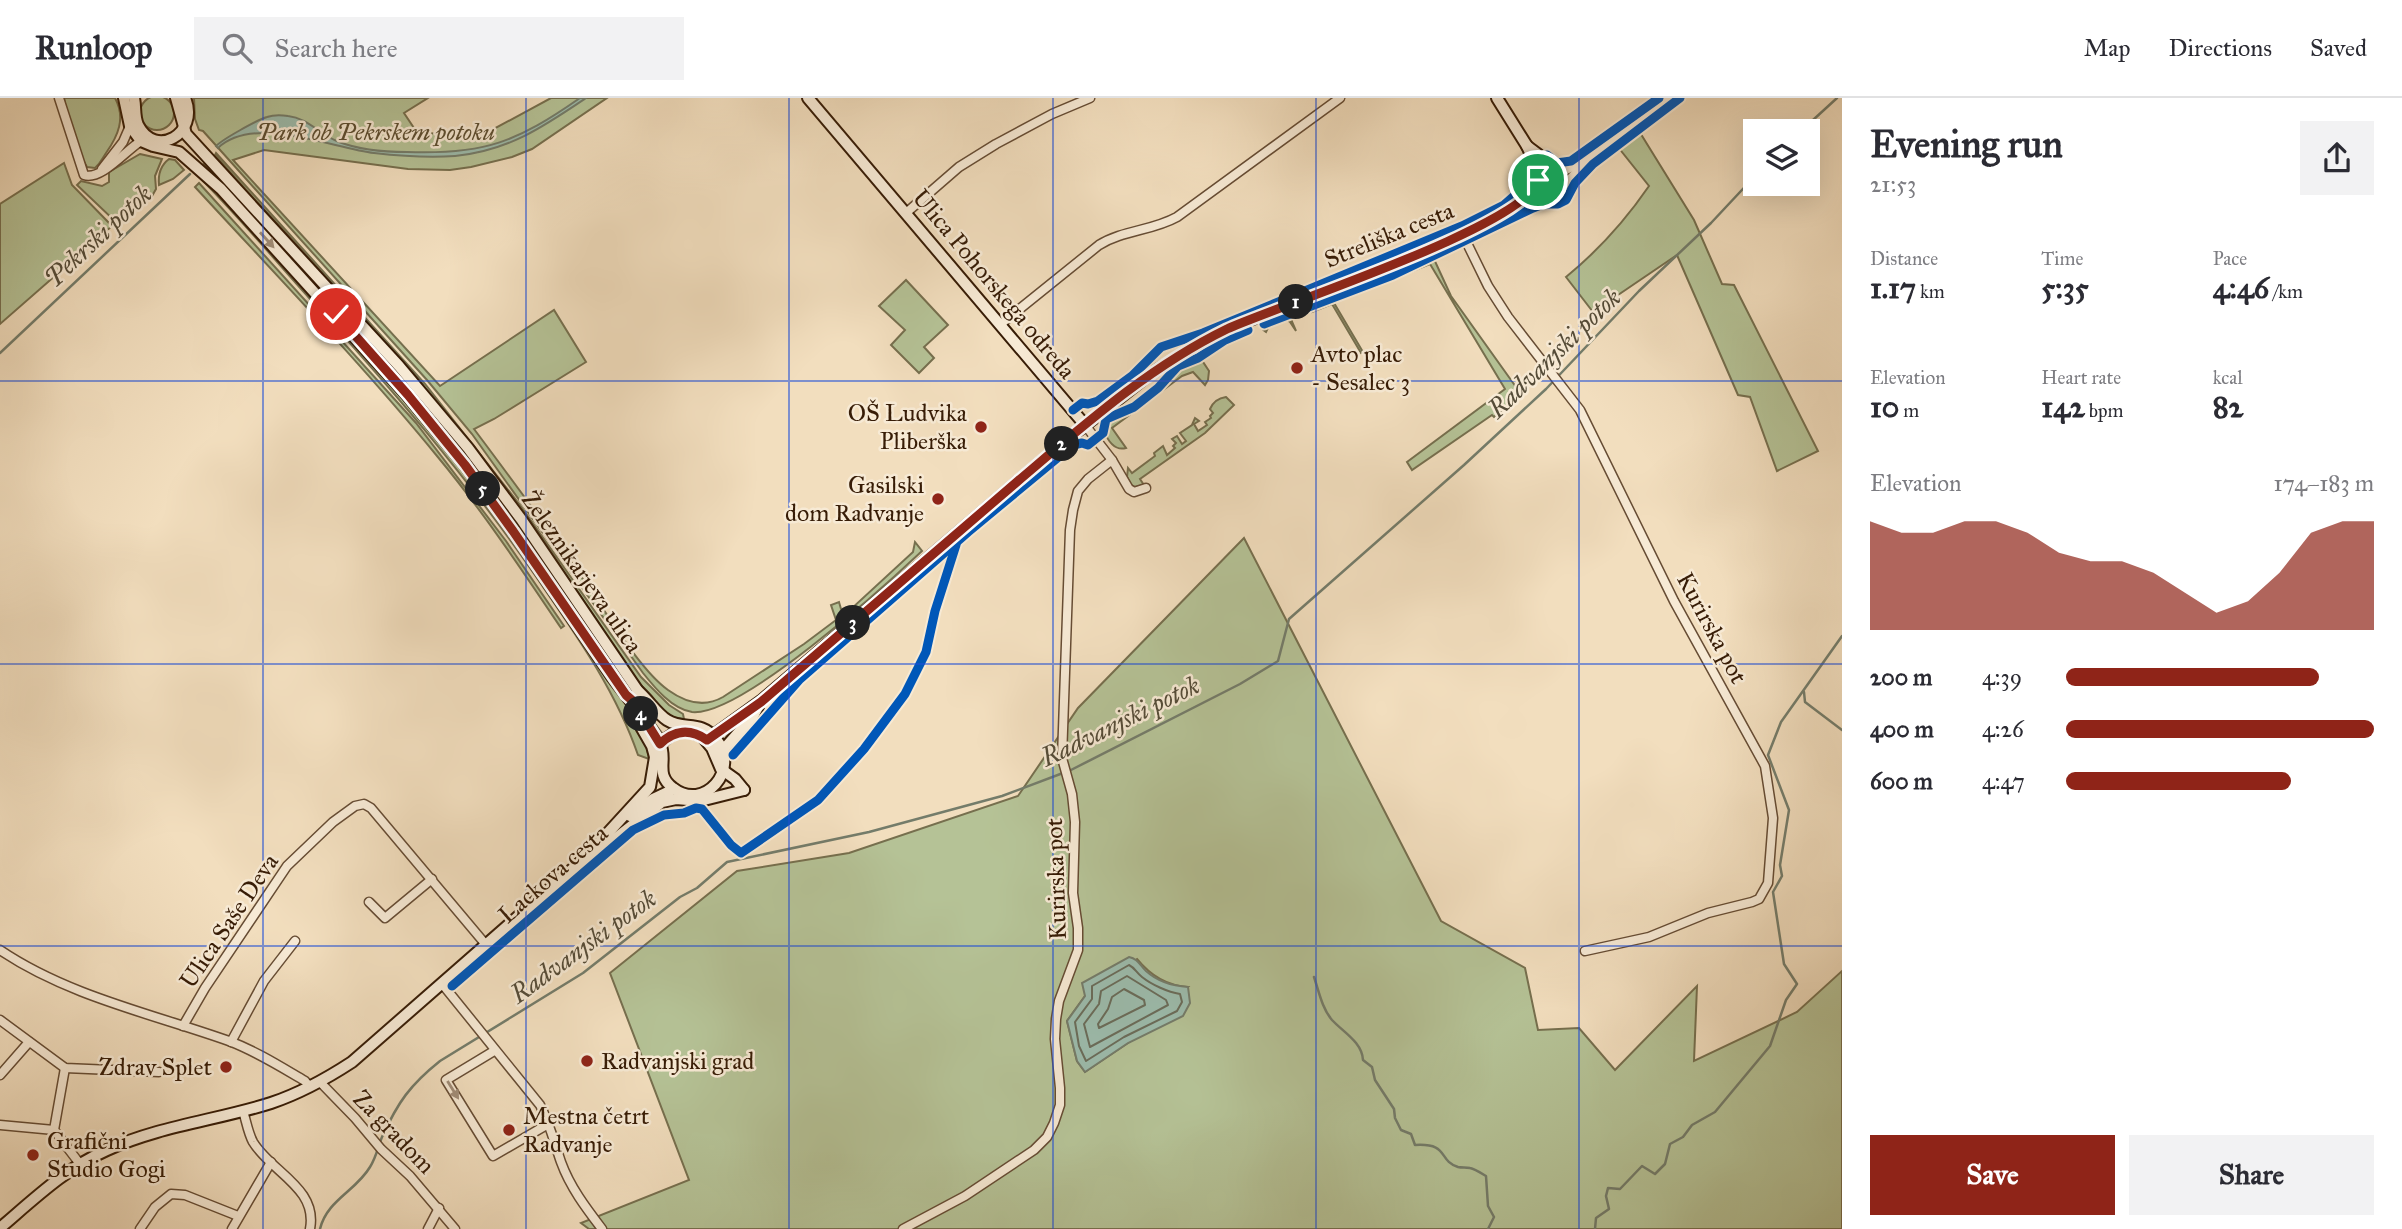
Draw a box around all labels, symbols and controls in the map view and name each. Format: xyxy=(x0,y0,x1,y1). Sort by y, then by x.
search box xyxy=(194,17,684,80)
text: Runloop xyxy=(35,28,152,68)
icon: search xyxy=(218,29,256,67)
text: Search here xyxy=(274,32,397,64)
text: Map xyxy=(2084,33,2131,63)
text: Directions xyxy=(2169,33,2272,63)
text: Saved xyxy=(2310,33,2367,63)
park label: Park ob Pekrskem potoku xyxy=(257,117,495,147)
map controls xyxy=(1743,119,1820,196)
button: layers xyxy=(1743,119,1820,196)
text: Evening run xyxy=(1870,121,2063,167)
button: share xyxy=(2300,121,2374,195)
pin xyxy=(1508,150,1568,210)
icon: arrive xyxy=(1519,161,1557,199)
text: 21:53 xyxy=(1870,170,1916,198)
water label: Pekrski potok xyxy=(38,178,159,295)
street label: Ulica Pohorskega odreda xyxy=(906,183,1083,386)
street label: Streliška cesta xyxy=(1320,195,1459,275)
one-way arrow xyxy=(259,231,275,248)
text: Distance xyxy=(1870,247,1938,270)
text: Time xyxy=(2041,247,2083,270)
text: Pace xyxy=(2213,247,2247,270)
text: 1.17 xyxy=(1870,270,1916,306)
text: 5:35 xyxy=(2041,270,2089,306)
text: 4:46 xyxy=(2213,270,2269,306)
text: km xyxy=(1916,280,1945,303)
text: /km xyxy=(2269,280,2303,303)
water label: Radvanjski potok xyxy=(1480,281,1628,426)
pin xyxy=(306,284,366,344)
pin: 1 xyxy=(1278,284,1314,320)
text: 1 xyxy=(1292,290,1299,313)
icon: check xyxy=(317,295,355,333)
place label: Avto plac - Sesalec 3 xyxy=(1310,339,1410,397)
marker: Avto plac - Sesalec 3 xyxy=(1289,360,1305,376)
text: Elevation xyxy=(1870,366,1945,389)
text: Heart rate xyxy=(2041,366,2121,389)
text: kcal xyxy=(2213,366,2243,389)
text: 10 xyxy=(1870,389,1899,425)
text: 142 xyxy=(2041,389,2085,425)
text: 82 xyxy=(2213,389,2243,425)
place label: OŠ Ludvika Pliberška xyxy=(848,398,968,456)
text: m xyxy=(1899,399,1919,422)
text: bpm xyxy=(2085,399,2123,422)
marker: OŠ Ludvika Pliberška xyxy=(973,419,989,435)
pin: 2 xyxy=(1044,426,1080,462)
text: 2 xyxy=(1057,432,1066,455)
text: Elevation xyxy=(1870,469,1961,497)
text: 174–183 m xyxy=(2274,469,2374,497)
place label: Gasilski dom Radvanje xyxy=(785,470,924,528)
pin: 5 xyxy=(466,472,500,506)
text: 5 xyxy=(478,477,487,500)
street label: Železnikarjeva ulica xyxy=(515,485,650,659)
marker: Gasilski dom Radvanje xyxy=(930,491,946,507)
street label: Kurirska pot xyxy=(1670,567,1754,689)
pin: 3 xyxy=(836,606,870,640)
text: 3 xyxy=(849,611,856,634)
text: 200 m xyxy=(1870,663,1932,691)
text: 4:39 xyxy=(1982,663,2022,691)
water label: Radvanjski potok xyxy=(1034,668,1206,775)
pin: 4 xyxy=(624,696,658,732)
text: 4 xyxy=(635,702,646,725)
text: 400 m xyxy=(1870,715,1934,743)
text: 4:26 xyxy=(1982,715,2024,743)
text: 600 m xyxy=(1870,767,1933,795)
text: 4:47 xyxy=(1982,767,2025,795)
street label: Kurirska pot xyxy=(1039,817,1073,940)
street label: Lackova cesta xyxy=(492,818,615,930)
street label: Ulica Saše Deva xyxy=(173,847,285,994)
water label: Radvanjski potok xyxy=(503,882,663,1011)
place label: Radvanjski grad xyxy=(601,1046,754,1076)
place label: Zdrav Splet xyxy=(99,1052,213,1082)
marker: Radvanjski grad xyxy=(579,1053,595,1069)
marker: Zdrav Splet xyxy=(218,1059,234,1075)
one-way arrow xyxy=(447,1081,460,1100)
street label: Za gradom xyxy=(347,1084,441,1180)
place label: Mestna četrt Radvanje xyxy=(523,1101,650,1159)
marker: Mestna četrt Radvanje xyxy=(501,1122,517,1138)
place label: Grafični Studio Gogi xyxy=(47,1126,166,1184)
button: Save xyxy=(1870,1135,2115,1215)
button: Share xyxy=(2129,1135,2374,1215)
marker: Grafični Studio Gogi xyxy=(25,1147,41,1163)

